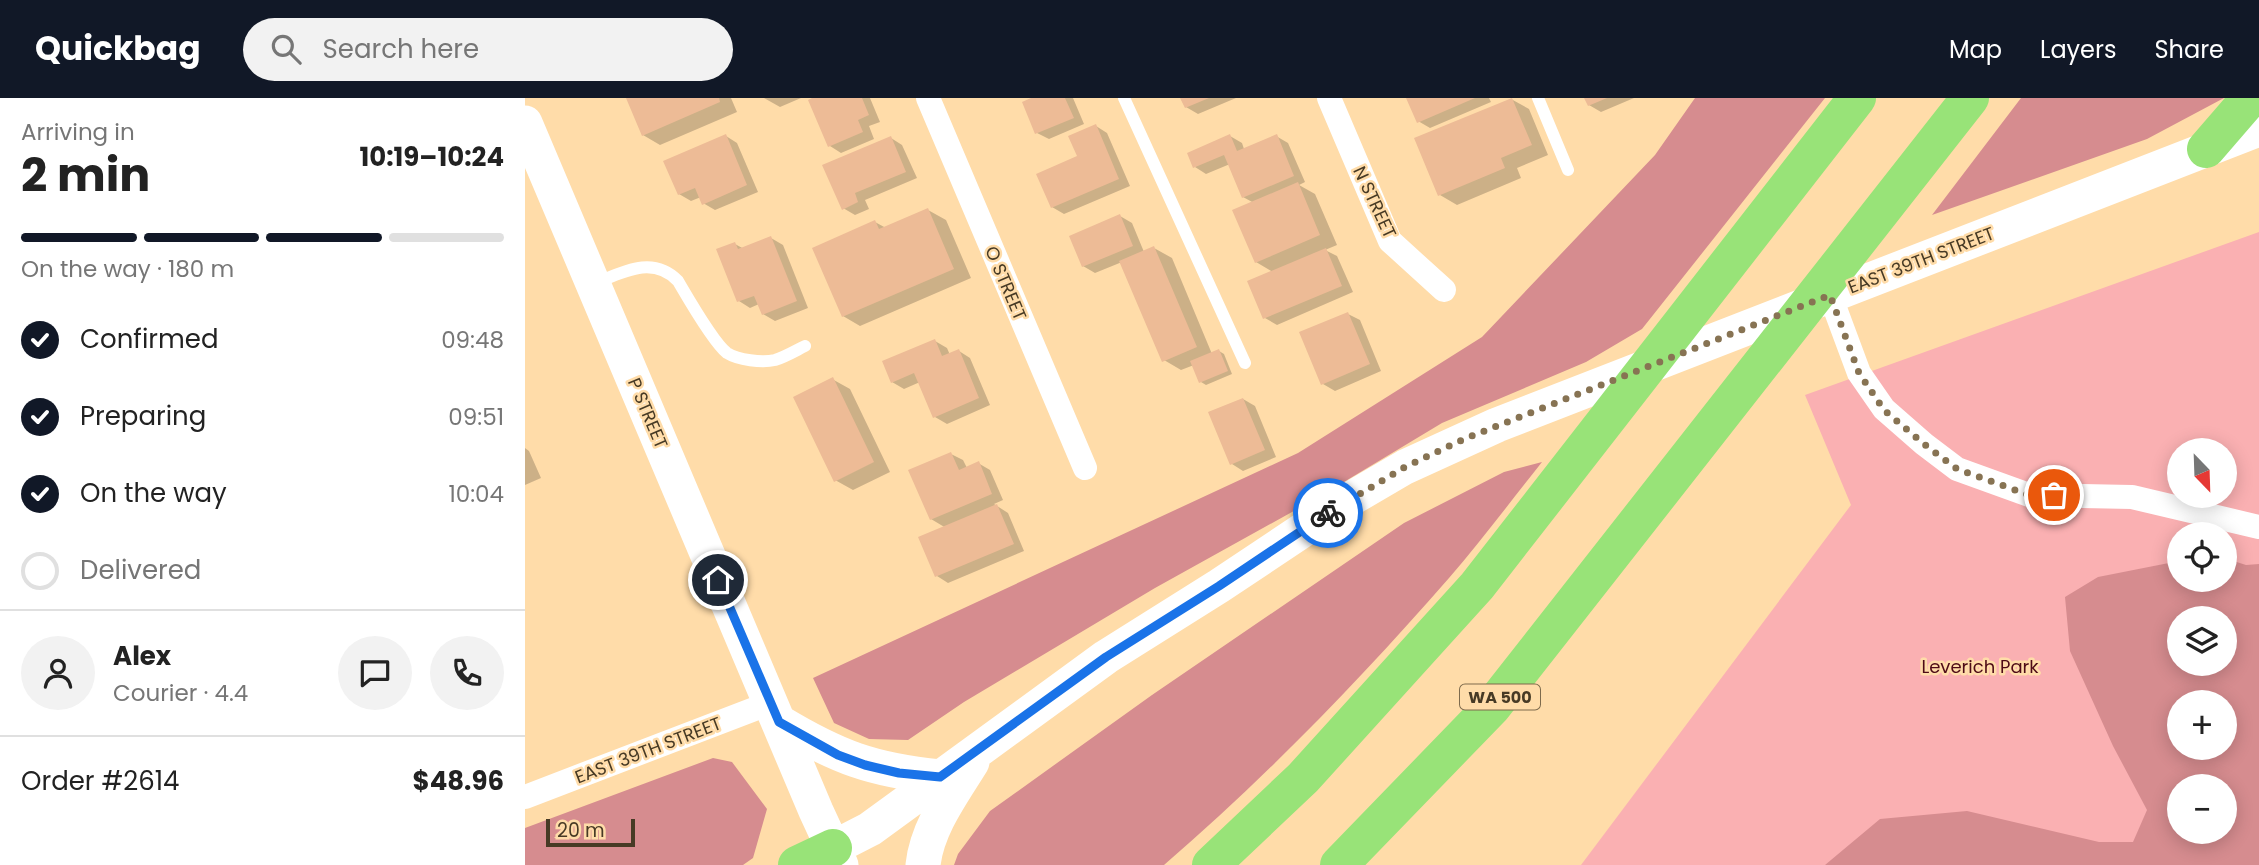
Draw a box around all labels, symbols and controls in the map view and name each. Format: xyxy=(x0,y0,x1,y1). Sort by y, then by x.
search box xyxy=(243,18,733,81)
text: Quickbag xyxy=(35,25,201,72)
icon: search xyxy=(267,30,305,68)
text: Search here xyxy=(323,31,479,67)
text: Map xyxy=(1949,33,2002,66)
text: Layers xyxy=(2040,33,2116,66)
text: Share xyxy=(2154,33,2224,66)
text: Arriving in xyxy=(21,116,135,148)
text: 10:19–10:24 xyxy=(359,139,504,175)
text: 2 min xyxy=(21,143,150,207)
street label: N STREET xyxy=(1347,162,1403,242)
street label: EAST 39TH STREET xyxy=(1844,220,1998,299)
street label: O STREET xyxy=(979,242,1033,324)
text: On the way · 180 m xyxy=(21,253,234,285)
icon: check xyxy=(21,321,59,359)
text: Confirmed xyxy=(80,321,218,357)
text: 09:48 xyxy=(441,324,504,356)
street label: P STREET xyxy=(622,374,674,452)
icon: check xyxy=(21,398,59,436)
text: Preparing xyxy=(80,398,206,434)
text: 09:51 xyxy=(448,401,504,433)
north arrow xyxy=(2167,438,2237,508)
map controls xyxy=(2167,438,2237,844)
pin xyxy=(2024,465,2084,525)
icon: check xyxy=(21,475,59,513)
text: On the way xyxy=(80,475,227,511)
icon: bag xyxy=(2035,476,2073,514)
text: 10:04 xyxy=(448,478,504,510)
courier xyxy=(1293,478,1363,548)
icon: bike xyxy=(1309,494,1347,532)
button: locate xyxy=(2167,522,2237,592)
pin xyxy=(688,550,748,610)
text: Delivered xyxy=(80,552,201,588)
icon: home xyxy=(699,561,737,599)
button: layers xyxy=(2167,606,2237,676)
button: person xyxy=(21,636,95,710)
button: chat xyxy=(338,636,412,710)
button: phone xyxy=(430,636,504,710)
text: Alex xyxy=(113,638,171,674)
park label: Leverich Park xyxy=(1921,654,2039,679)
text: Courier · 4.4 xyxy=(113,677,248,709)
road number: WA 500 xyxy=(1460,684,1540,710)
button: + xyxy=(2167,690,2237,760)
street label: EAST 39TH STREET xyxy=(571,710,725,789)
text: Order #2614 xyxy=(21,763,179,799)
text: $48.96 xyxy=(413,763,504,799)
button: − xyxy=(2167,774,2237,844)
scale bar xyxy=(546,816,635,848)
text: 20 m xyxy=(557,817,605,844)

